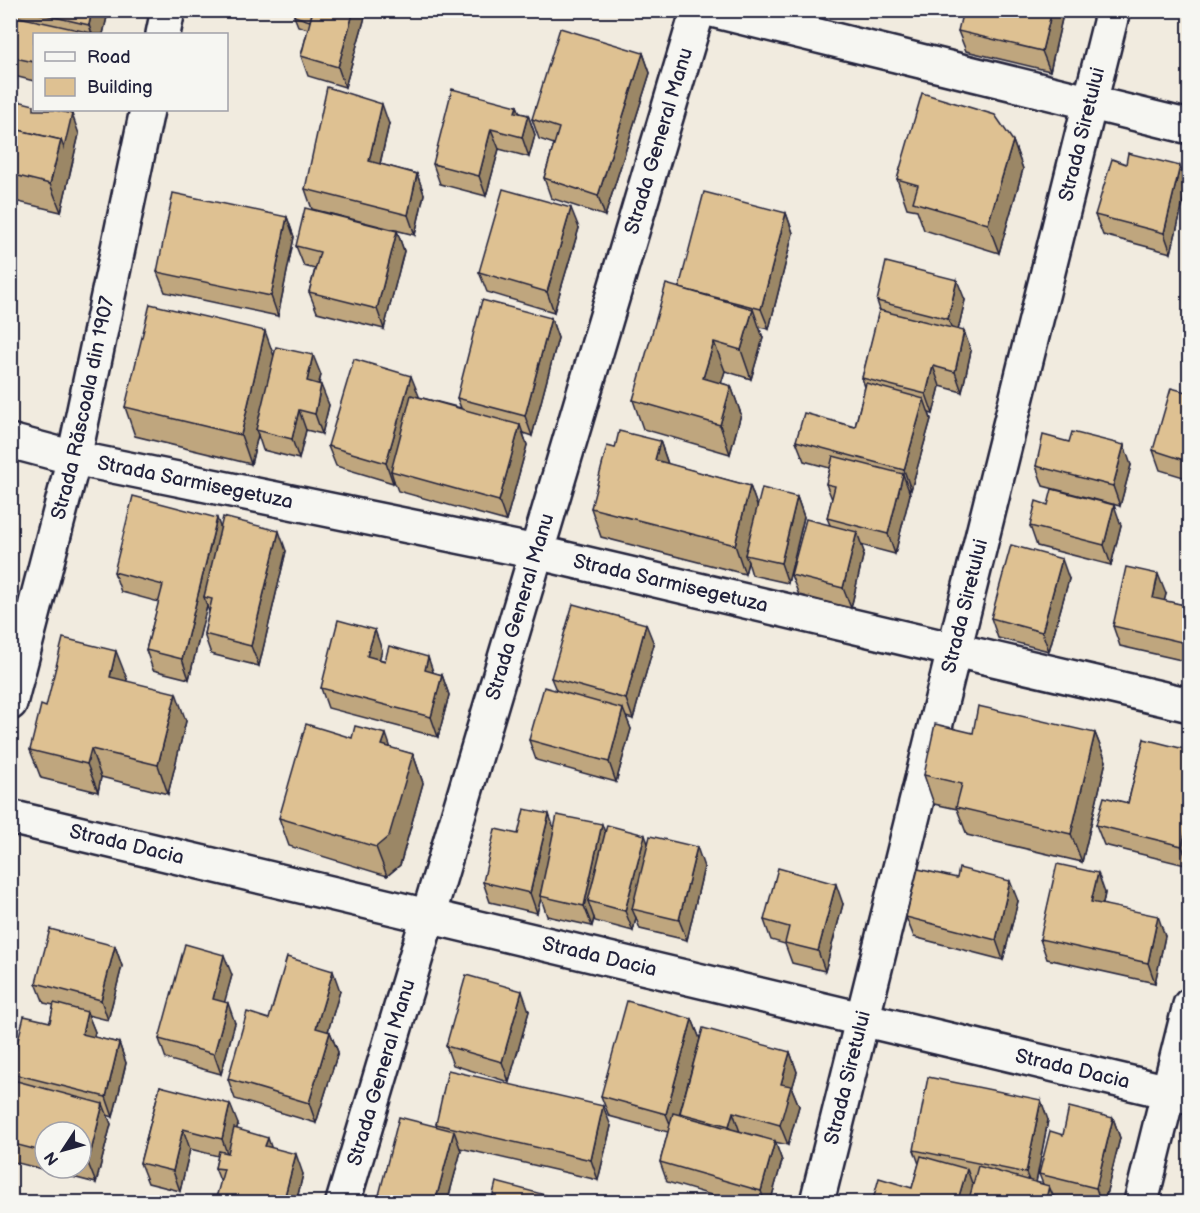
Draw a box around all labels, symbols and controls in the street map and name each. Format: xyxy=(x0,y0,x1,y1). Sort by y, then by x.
legend xyxy=(33,33,228,111)
street label: Strada General Manu xyxy=(620,45,698,237)
text: Road xyxy=(87,47,131,68)
street label: Strada Siretului xyxy=(1054,65,1110,204)
text: Building xyxy=(87,77,153,98)
street label: Strada Răscoala din 1907 xyxy=(46,294,120,522)
street label: Strada Sarmisegetuza xyxy=(95,451,295,514)
street label: Strada General Manu xyxy=(481,511,559,703)
street label: Strada Siretului xyxy=(937,537,993,676)
street label: Strada Sarmisegetuza xyxy=(571,549,770,618)
street label: Strada Dacia xyxy=(67,820,186,870)
street label: Strada Dacia xyxy=(540,932,659,982)
street label: Strada General Manu xyxy=(342,976,421,1169)
street label: Strada Siretului xyxy=(820,1008,876,1147)
street label: Strada Dacia xyxy=(1013,1044,1132,1094)
north arrow xyxy=(33,1120,93,1180)
text: N xyxy=(41,1147,63,1168)

